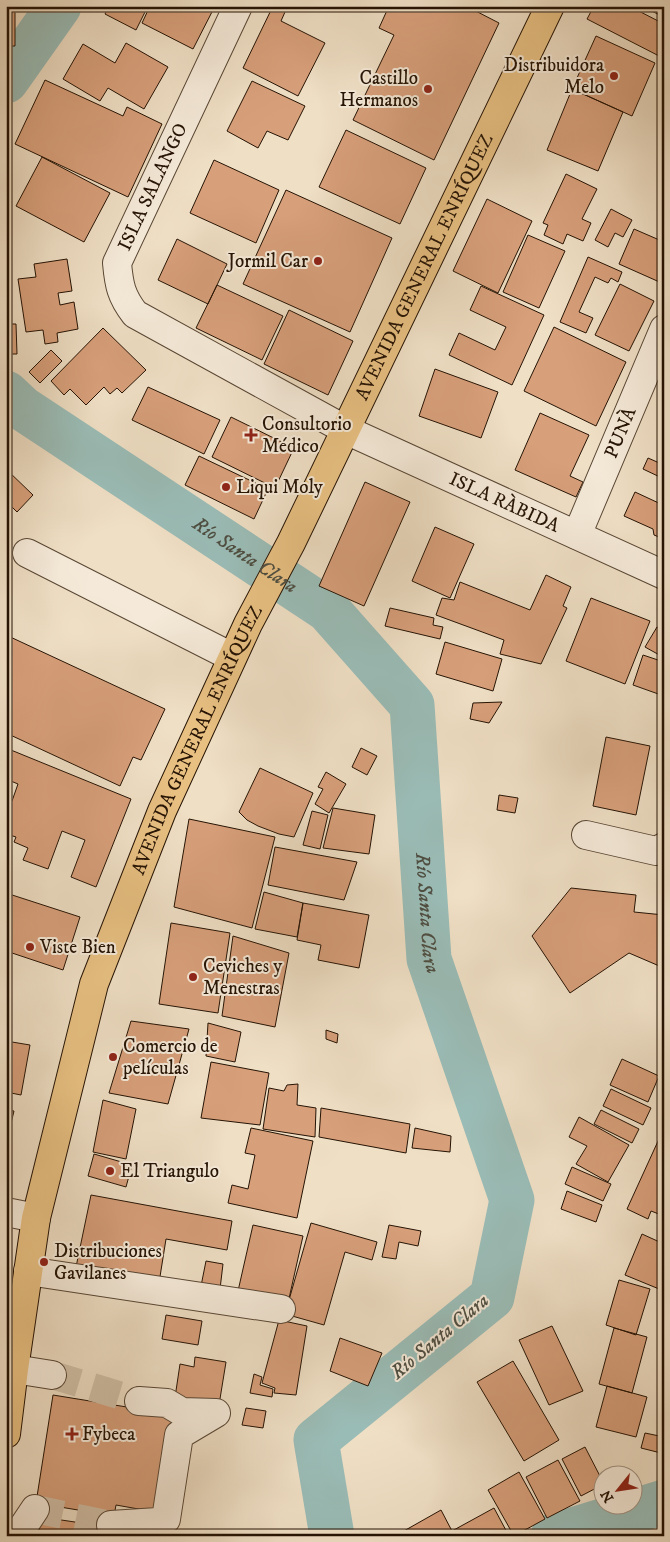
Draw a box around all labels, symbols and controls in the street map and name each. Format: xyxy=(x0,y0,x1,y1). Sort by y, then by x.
place label: Distribuidora Melo xyxy=(504,54,604,99)
place label: Castillo Hermanos xyxy=(340,67,418,112)
marker: Distribuidora Melo xyxy=(608,70,620,82)
marker: Castillo Hermanos xyxy=(422,83,434,95)
street label: ISLA SALANGO xyxy=(113,119,193,255)
street label: AVENIDA GENERAL ENRÍQUEZ xyxy=(350,130,498,404)
place label: Jormil Car xyxy=(226,250,308,273)
marker: Jormil Car xyxy=(312,255,324,267)
street label: PUNÀ xyxy=(599,402,641,462)
place label: Consultorio Médico xyxy=(262,413,351,458)
marker: Consultorio Médico xyxy=(244,428,258,442)
street label: ISLA RÀBIDA xyxy=(446,467,564,538)
place label: Liqui Moly xyxy=(236,476,324,500)
marker: Liqui Moly xyxy=(220,481,232,493)
water label: Río Santa Clara xyxy=(187,511,302,599)
street label: AVENIDA GENERAL ENRÍQUEZ xyxy=(127,601,267,878)
water label: Río Santa Clara xyxy=(409,851,446,977)
place label: Viste Bien xyxy=(39,936,116,959)
marker: Viste Bien xyxy=(24,941,36,953)
place label: Ceviches y Menestras xyxy=(203,955,283,1000)
marker: Ceviches y Menestras xyxy=(187,971,199,983)
place label: Comercio de películas xyxy=(122,1035,218,1080)
marker: Comercio de películas xyxy=(107,1051,119,1063)
place label: El Triangulo xyxy=(120,1160,219,1183)
marker: El Triangulo xyxy=(104,1165,116,1177)
place label: Distribuciones Gavilanes xyxy=(54,1240,162,1285)
marker: Distribuciones Gavilanes xyxy=(38,1256,50,1268)
water label: Río Santa Clara xyxy=(385,1289,494,1386)
place label: Fybeca xyxy=(82,1423,135,1446)
marker: Fybeca xyxy=(66,1428,78,1440)
north arrow xyxy=(592,1464,642,1514)
text: N xyxy=(597,1486,618,1505)

